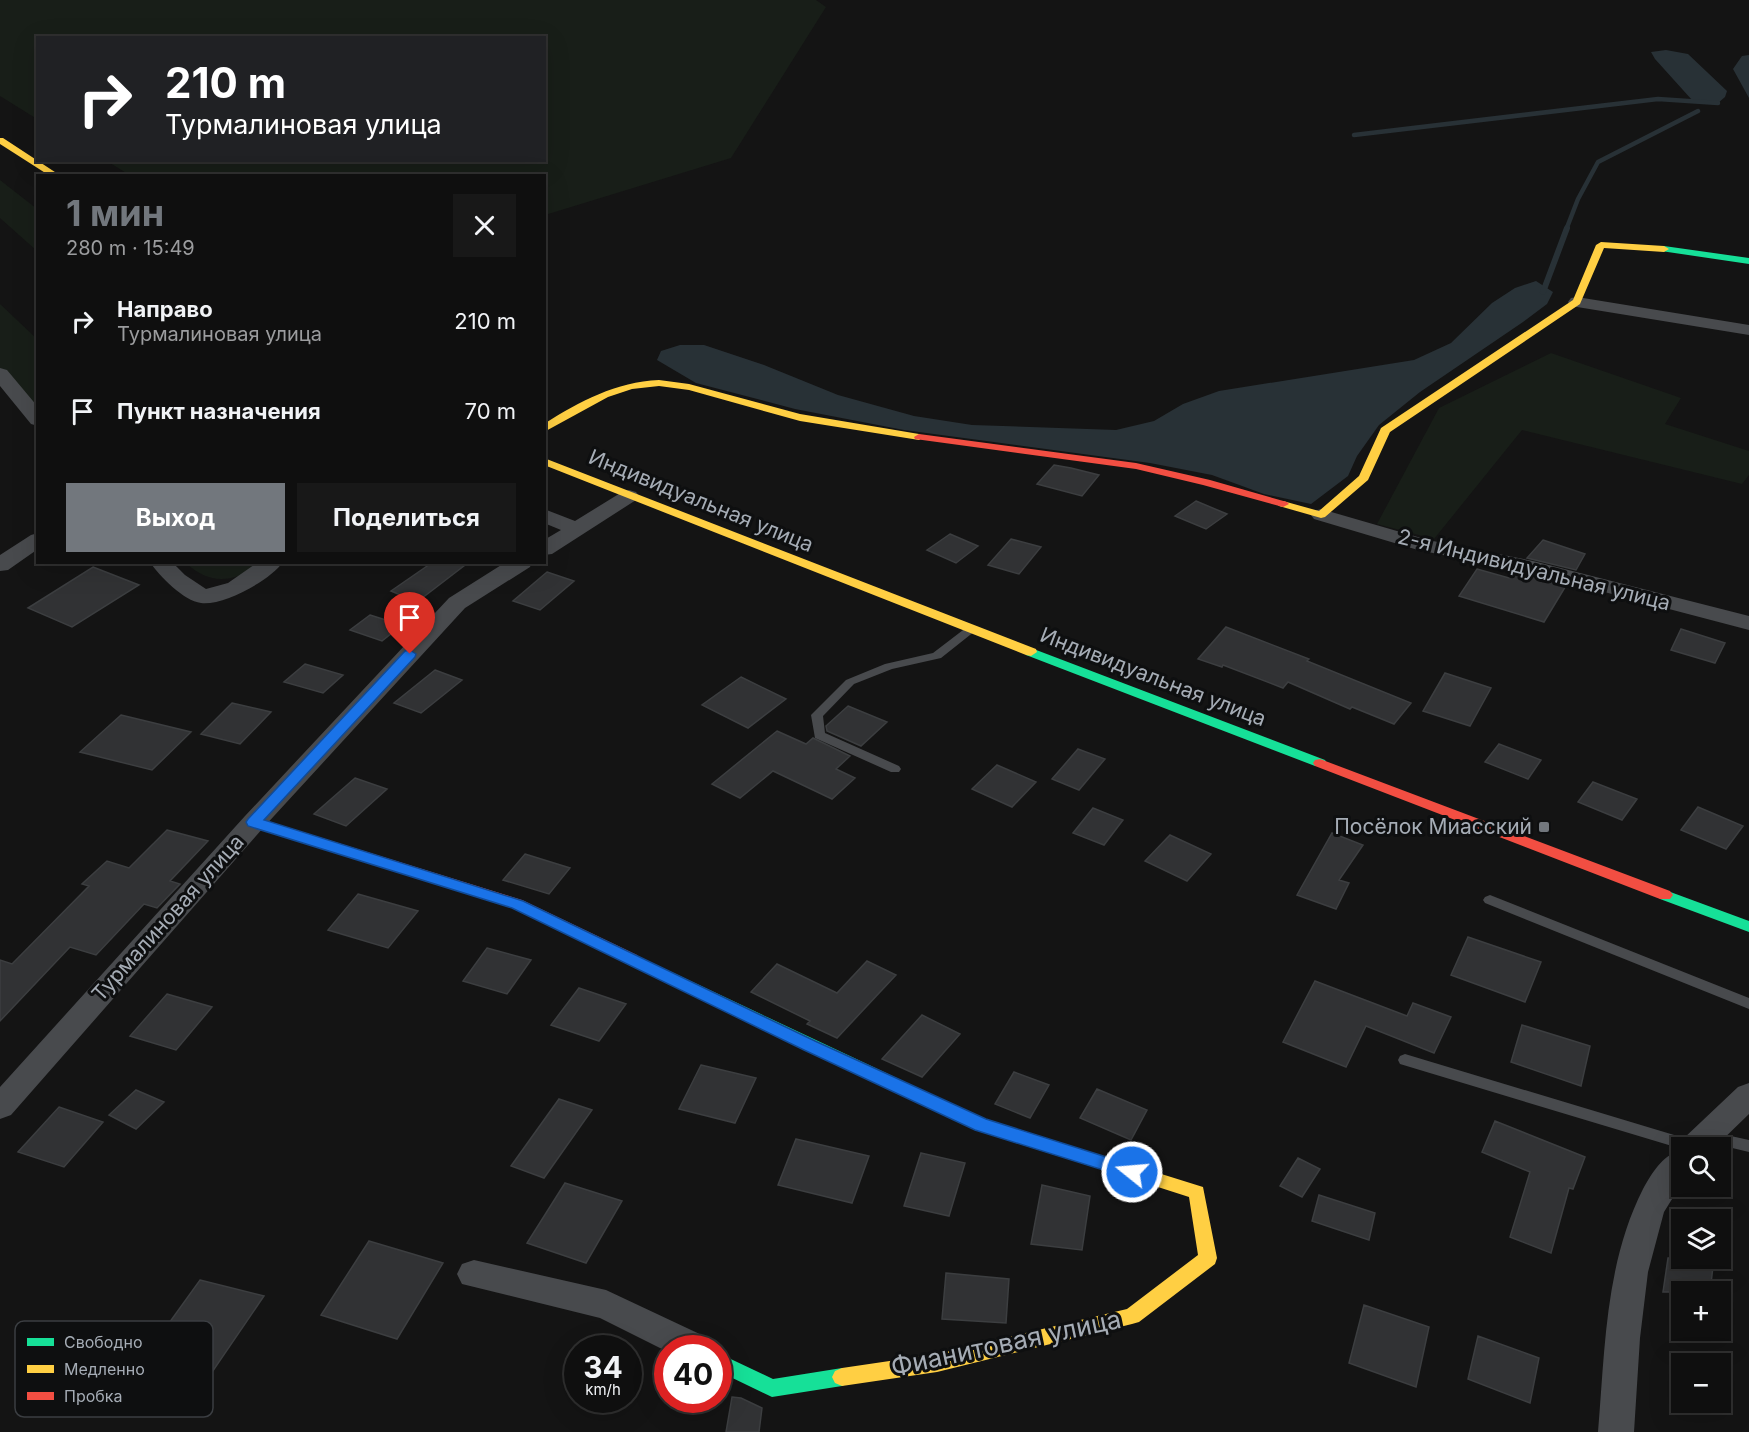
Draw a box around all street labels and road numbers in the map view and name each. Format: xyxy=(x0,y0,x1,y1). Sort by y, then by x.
street label: Индивидуальная улица xyxy=(585,444,817,557)
street label: 2-я Индивидуальная улица xyxy=(1395,524,1673,616)
street label: Индивидуальная улица xyxy=(1037,622,1270,731)
street label: Турмалиновая улица xyxy=(86,829,249,1006)
street label: Фианитовая улица xyxy=(888,1303,1124,1382)

